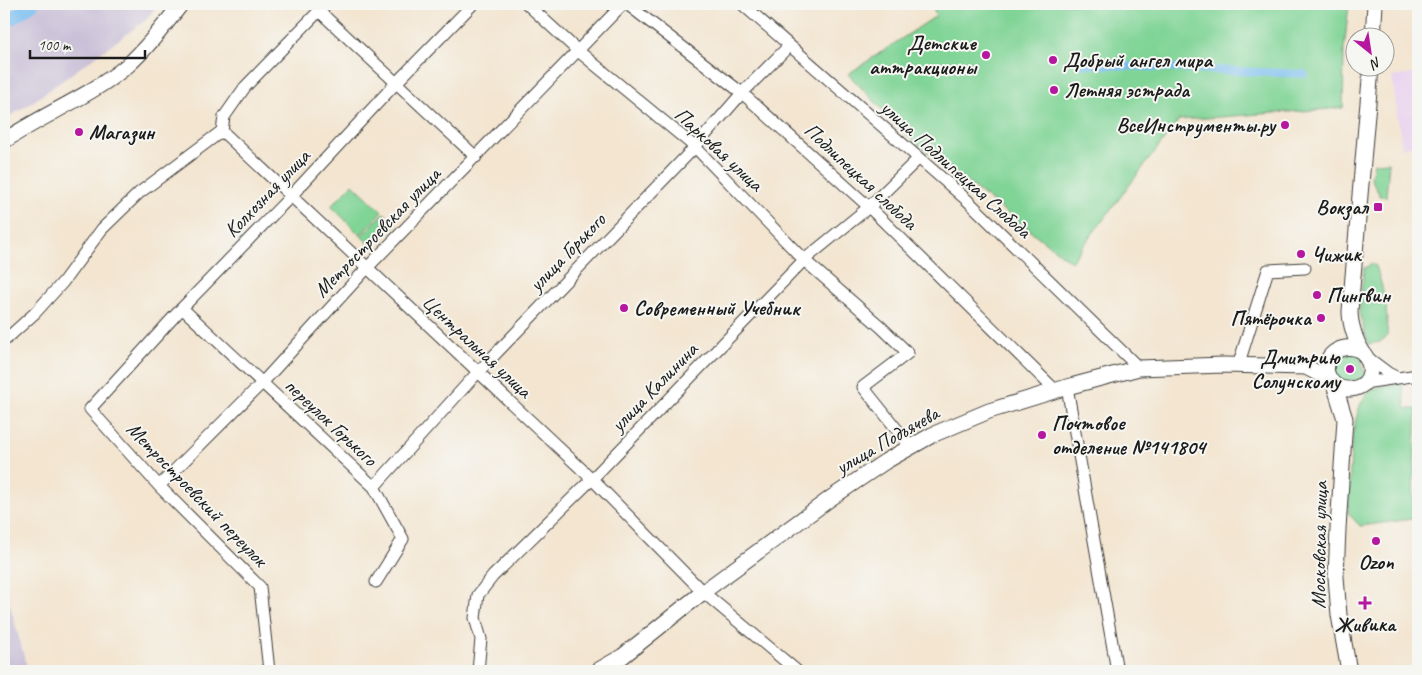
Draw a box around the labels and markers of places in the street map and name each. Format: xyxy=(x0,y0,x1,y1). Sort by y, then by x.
place label: Детские аттракционы xyxy=(869,30,978,80)
place label: Добрый ангел мира xyxy=(1063,47,1214,73)
marker: Детские аттракционы xyxy=(980,49,992,61)
marker: Добрый ангел мира xyxy=(1047,54,1059,66)
place label: Летняя эстрада xyxy=(1064,77,1191,103)
marker: Летняя эстрада xyxy=(1048,84,1060,96)
place label: ВсеИнструменты.ру xyxy=(1117,112,1277,139)
place label: Магазин xyxy=(89,119,156,146)
marker: ВсеИнструменты.ру xyxy=(1279,119,1291,131)
marker: Магазин xyxy=(73,126,85,138)
place label: Вокзал xyxy=(1316,194,1370,221)
marker: Вокзал xyxy=(1372,201,1384,213)
place label: Чижик xyxy=(1311,241,1362,267)
marker: Чижик xyxy=(1295,248,1307,260)
place label: Пингвин xyxy=(1327,282,1392,308)
marker: Пингвин xyxy=(1311,289,1323,301)
place label: Современный Учебник xyxy=(634,295,802,321)
marker: Современный Учебник xyxy=(618,302,630,314)
place label: Пятёрочка xyxy=(1231,305,1313,331)
marker: Пятёрочка xyxy=(1315,312,1327,324)
place label: Дмитрию Солунскому xyxy=(1252,344,1342,395)
marker: Дмитрию Солунскому xyxy=(1344,363,1356,375)
place label: Почтовое отделение №141804 xyxy=(1052,410,1208,460)
marker: Почтовое отделение №141804 xyxy=(1036,429,1048,441)
marker: Ozon xyxy=(1370,535,1382,547)
place label: Ozon xyxy=(1358,549,1394,575)
marker: Живика xyxy=(1359,597,1371,609)
place label: Живика xyxy=(1335,611,1397,637)

